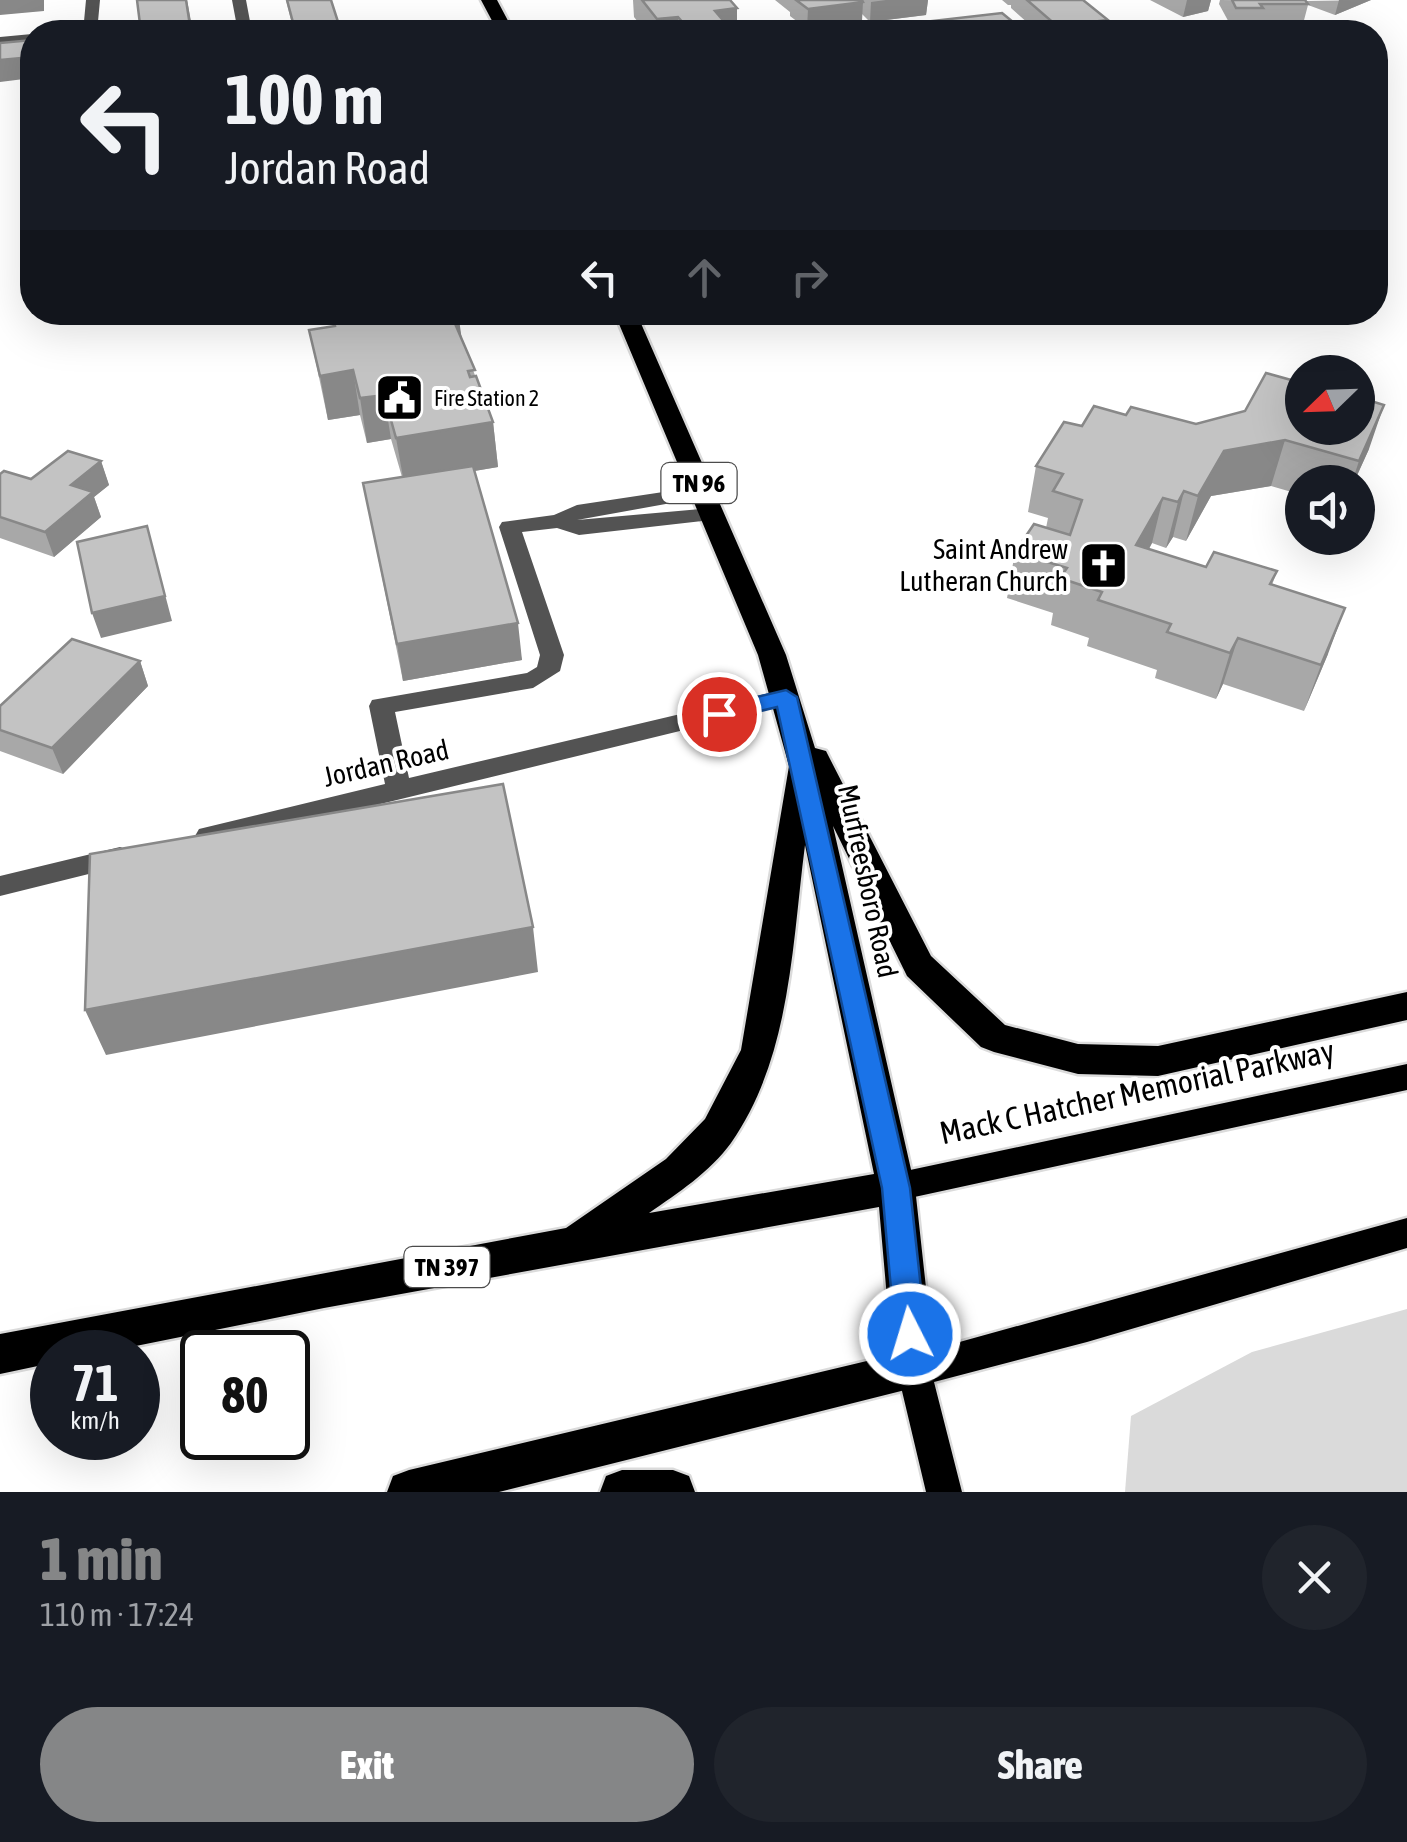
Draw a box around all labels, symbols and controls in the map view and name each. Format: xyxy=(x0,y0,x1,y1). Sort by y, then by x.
text: 100 m xyxy=(225,59,384,139)
icon: left xyxy=(60,60,190,190)
text: Jordan Road xyxy=(225,142,430,194)
icon: left xyxy=(572,250,627,305)
icon: ahead xyxy=(677,250,732,305)
icon: right xyxy=(782,250,837,305)
north arrow xyxy=(1285,355,1375,445)
map controls xyxy=(1285,355,1375,555)
public building icon: Fire Station 2 xyxy=(373,372,425,424)
place label: Fire Station 2 xyxy=(434,385,539,411)
road number: TN 96 xyxy=(662,463,736,503)
button: sound xyxy=(1285,465,1375,555)
place label: Saint Andrew Lutheran Church xyxy=(899,533,1068,597)
church icon: Saint Andrew Lutheran Church xyxy=(1077,539,1129,591)
pin xyxy=(677,672,762,757)
icon: arrive xyxy=(692,687,747,742)
street label: Jordan Road xyxy=(320,733,452,793)
street label: Murfreesboro Road xyxy=(832,782,904,980)
street label: Mack C Hatcher Memorial Parkway xyxy=(936,1032,1338,1151)
road number: TN 397 xyxy=(404,1247,490,1287)
position arrow xyxy=(858,1282,962,1386)
speed limit sign: 80 xyxy=(180,1330,310,1460)
text: 71 xyxy=(71,1354,118,1412)
text: km/h xyxy=(70,1406,120,1434)
text: 1 min xyxy=(40,1524,163,1593)
button: close xyxy=(1262,1525,1367,1630)
text: 110 m · 17:24 xyxy=(40,1596,194,1633)
button: Exit xyxy=(40,1707,694,1822)
button: Share xyxy=(714,1707,1367,1822)

